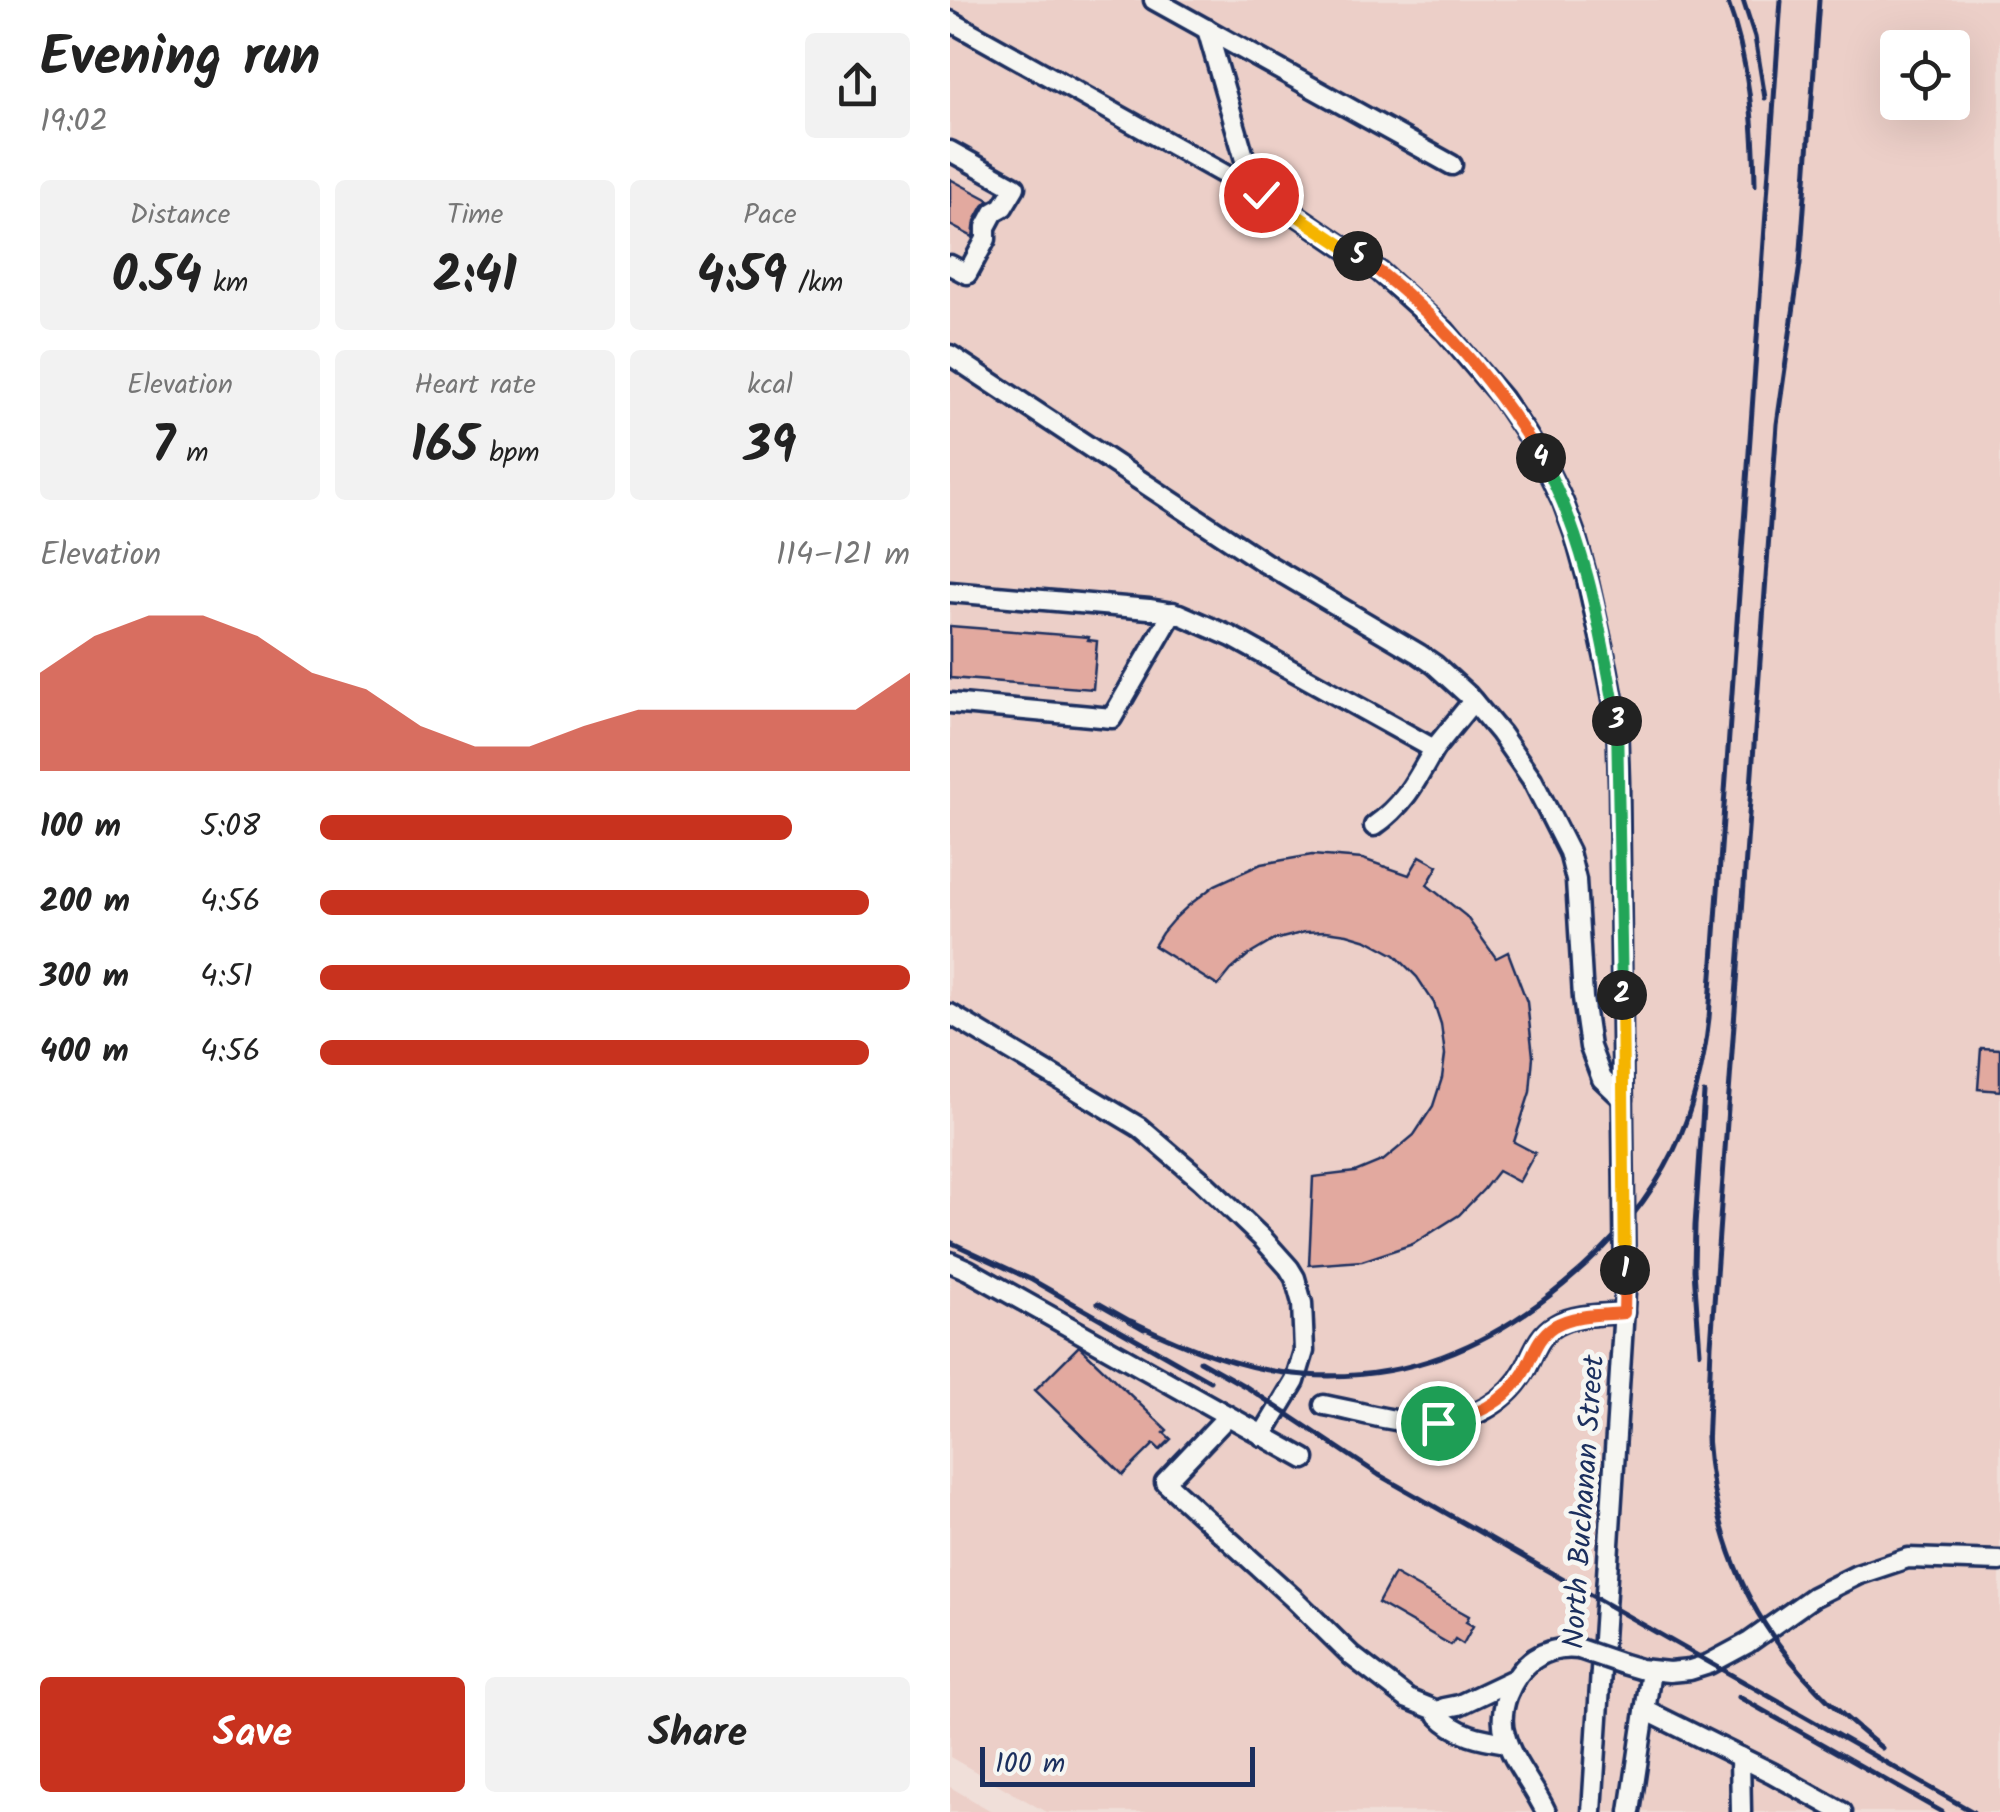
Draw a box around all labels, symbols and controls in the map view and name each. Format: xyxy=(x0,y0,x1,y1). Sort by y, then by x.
text: Evening run xyxy=(40,16,320,103)
map controls xyxy=(1880,30,1970,120)
button: locate xyxy=(1880,30,1970,120)
button: share xyxy=(805,33,910,138)
text: 19:02 xyxy=(40,97,108,148)
pin xyxy=(1219,153,1304,238)
icon: check xyxy=(1234,168,1289,223)
text: Distance xyxy=(130,193,230,238)
text: Time xyxy=(447,193,503,238)
text: Pace xyxy=(743,193,797,238)
pin: 5 xyxy=(1333,231,1383,281)
text: 5 xyxy=(1351,233,1365,278)
text: 0.54 xyxy=(112,238,202,318)
text: 2:41 xyxy=(433,238,517,318)
text: 4:59 xyxy=(697,238,787,318)
text: km xyxy=(202,261,248,306)
text: /km xyxy=(787,261,843,306)
text: Elevation xyxy=(127,363,233,408)
text: Heart rate xyxy=(414,363,536,408)
text: kcal xyxy=(747,363,793,408)
text: 7 xyxy=(151,408,175,488)
text: 165 xyxy=(410,408,478,488)
text: 39 xyxy=(744,408,796,488)
text: m xyxy=(175,431,209,476)
text: bpm xyxy=(478,431,540,476)
pin: 4 xyxy=(1516,433,1566,483)
text: 4 xyxy=(1533,435,1549,480)
text: Elevation xyxy=(40,530,161,581)
text: 114–121 m xyxy=(776,530,910,581)
pin: 3 xyxy=(1592,696,1642,746)
text: 3 xyxy=(1609,698,1625,743)
text: 100 m xyxy=(40,802,121,853)
text: 5:08 xyxy=(200,802,260,853)
text: 200 m xyxy=(40,877,130,928)
text: 4:56 xyxy=(200,877,260,928)
text: 300 m xyxy=(40,952,129,1003)
text: 4:51 xyxy=(200,952,253,1003)
pin: 2 xyxy=(1597,970,1647,1020)
text: 2 xyxy=(1614,972,1630,1017)
text: 400 m xyxy=(40,1027,129,1078)
text: 4:56 xyxy=(200,1027,260,1078)
pin: 1 xyxy=(1600,1245,1650,1295)
text: 1 xyxy=(1621,1247,1629,1292)
street label: North Buchanan Street xyxy=(1551,1353,1619,1651)
pin xyxy=(1396,1381,1481,1466)
icon: arrive xyxy=(1411,1396,1466,1451)
button: Save xyxy=(40,1677,465,1792)
button: Share xyxy=(485,1677,910,1792)
scale bar xyxy=(980,1742,1255,1786)
text: 100 m xyxy=(995,1742,1065,1787)

